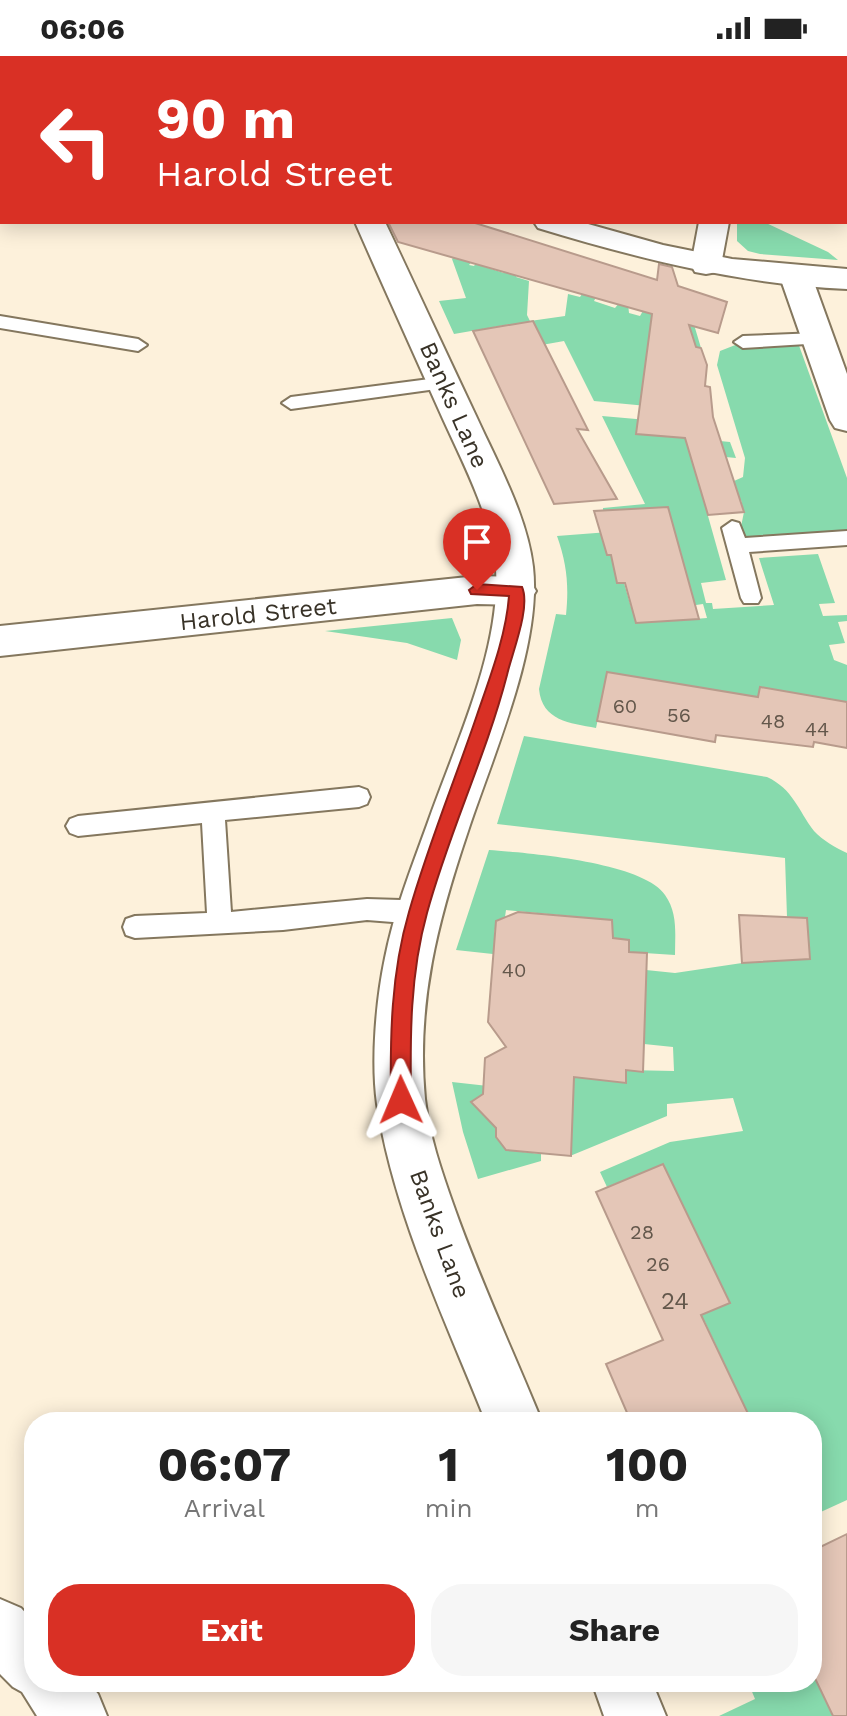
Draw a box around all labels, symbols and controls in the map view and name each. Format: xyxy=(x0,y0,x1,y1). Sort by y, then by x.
text: 06:06 xyxy=(40,11,125,46)
text: 90 m xyxy=(156,86,295,152)
icon: left xyxy=(24,88,128,192)
text: Harold Street xyxy=(156,153,393,195)
street label: Banks Lane xyxy=(414,338,494,472)
pin xyxy=(443,508,511,590)
icon: arrive xyxy=(455,520,499,564)
street label: Harold Street xyxy=(178,592,338,636)
house number: 60 xyxy=(613,694,637,718)
house number: 56 xyxy=(667,703,691,727)
house number: 48 xyxy=(761,709,785,733)
house number: 44 xyxy=(805,717,829,741)
house number: 40 xyxy=(502,958,526,982)
position arrow xyxy=(359,1058,443,1142)
street label: Banks Lane xyxy=(404,1166,476,1302)
house number: 28 xyxy=(630,1220,654,1244)
house number: 26 xyxy=(646,1252,670,1276)
house number: 24 xyxy=(661,1287,689,1315)
text: 06:07 xyxy=(157,1436,291,1493)
text: 1 xyxy=(438,1436,459,1493)
text: 100 xyxy=(606,1436,689,1493)
text: Arrival xyxy=(184,1493,265,1523)
text: min xyxy=(425,1493,473,1523)
text: m xyxy=(635,1493,660,1523)
button: Exit xyxy=(48,1584,415,1676)
button: Share xyxy=(431,1584,798,1676)

